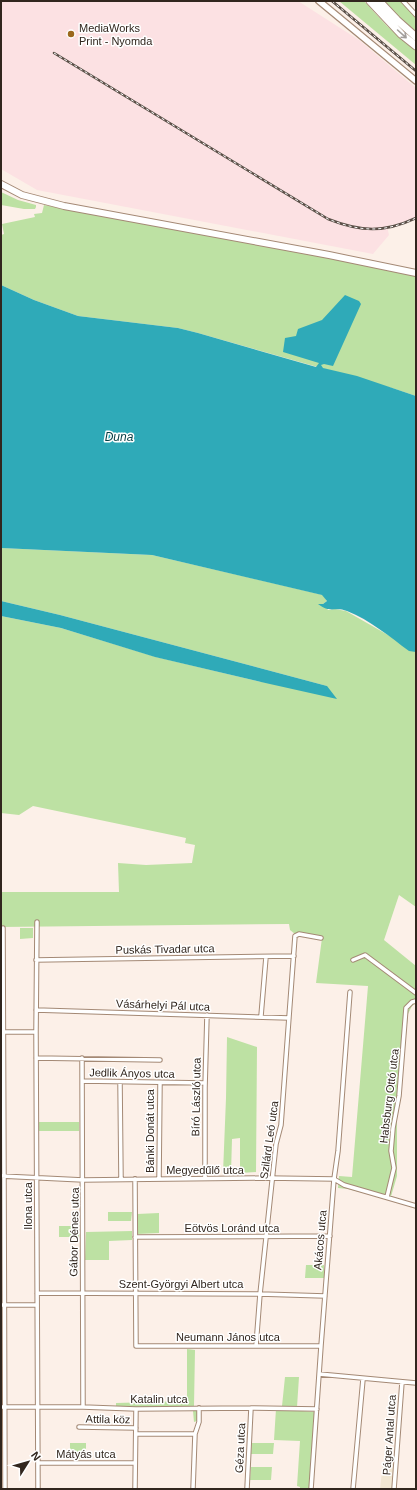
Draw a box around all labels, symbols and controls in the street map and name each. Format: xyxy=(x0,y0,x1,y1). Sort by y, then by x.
place label: MediaWorks Print - Nyomda xyxy=(79,22,153,47)
marker: MediaWorks Print - Nyomda xyxy=(66,29,76,39)
one-way arrow xyxy=(397,29,407,39)
water label: Duna xyxy=(105,430,134,444)
street label: Puskás Tivadar utca xyxy=(115,942,215,956)
street label: Vásárhelyi Pál utca xyxy=(116,997,211,1013)
street label: Habsburg Ottó utca xyxy=(377,1047,401,1144)
street label: Bíró László utca xyxy=(189,1057,203,1137)
street label: Jedlik Ányos utca xyxy=(89,1066,176,1080)
street label: Bánki Donát utca xyxy=(144,1088,156,1173)
street label: Szilárd Leó utca xyxy=(258,1099,281,1180)
street label: Megyedűlő utca xyxy=(166,1164,245,1176)
street label: Ilona utca xyxy=(22,1181,34,1230)
street label: Gábor Dénes utca xyxy=(67,1186,81,1277)
street label: Akácos utca xyxy=(311,1209,329,1270)
street label: Eötvös Loránd utca xyxy=(185,1222,280,1234)
street label: Szent-Györgyi Albert utca xyxy=(119,1278,244,1290)
street label: Neumann János utca xyxy=(176,1331,281,1343)
street label: Katalin utca xyxy=(130,1393,189,1405)
street label: Páger Antal utca xyxy=(380,1393,398,1476)
street label: Attila köz xyxy=(86,1413,130,1425)
street label: Géza utca xyxy=(233,1422,247,1473)
north arrow xyxy=(8,1442,48,1482)
street label: Mátyás utca xyxy=(56,1448,117,1460)
text: N xyxy=(29,1449,43,1463)

